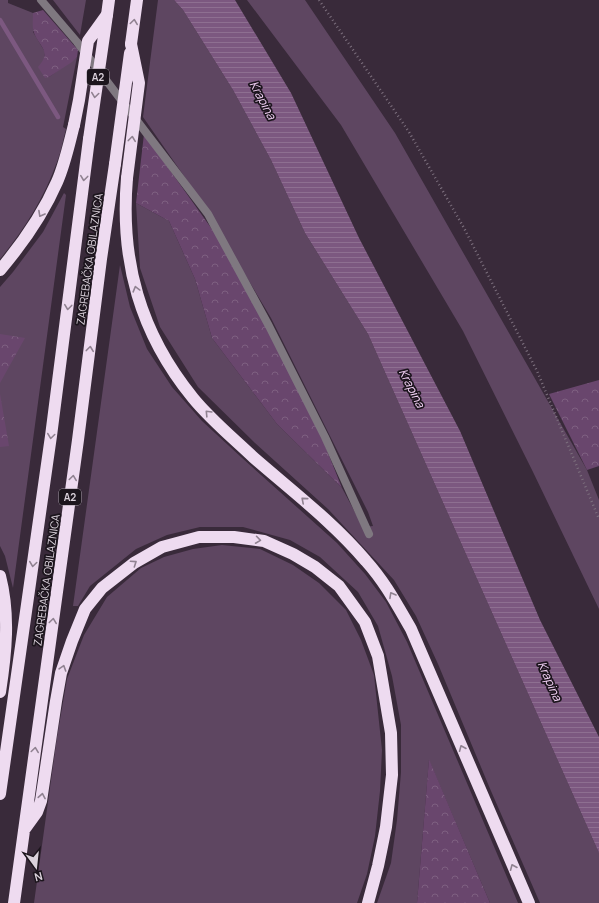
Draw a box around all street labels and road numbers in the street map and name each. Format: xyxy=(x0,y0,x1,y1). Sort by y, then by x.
road number: A2 xyxy=(87,69,109,85)
street label: ZAGREBAČKA OBILAZNICA xyxy=(72,192,106,326)
road number: A2 xyxy=(59,489,81,505)
street label: ZAGREBAČKA OBILAZNICA xyxy=(29,513,63,647)

